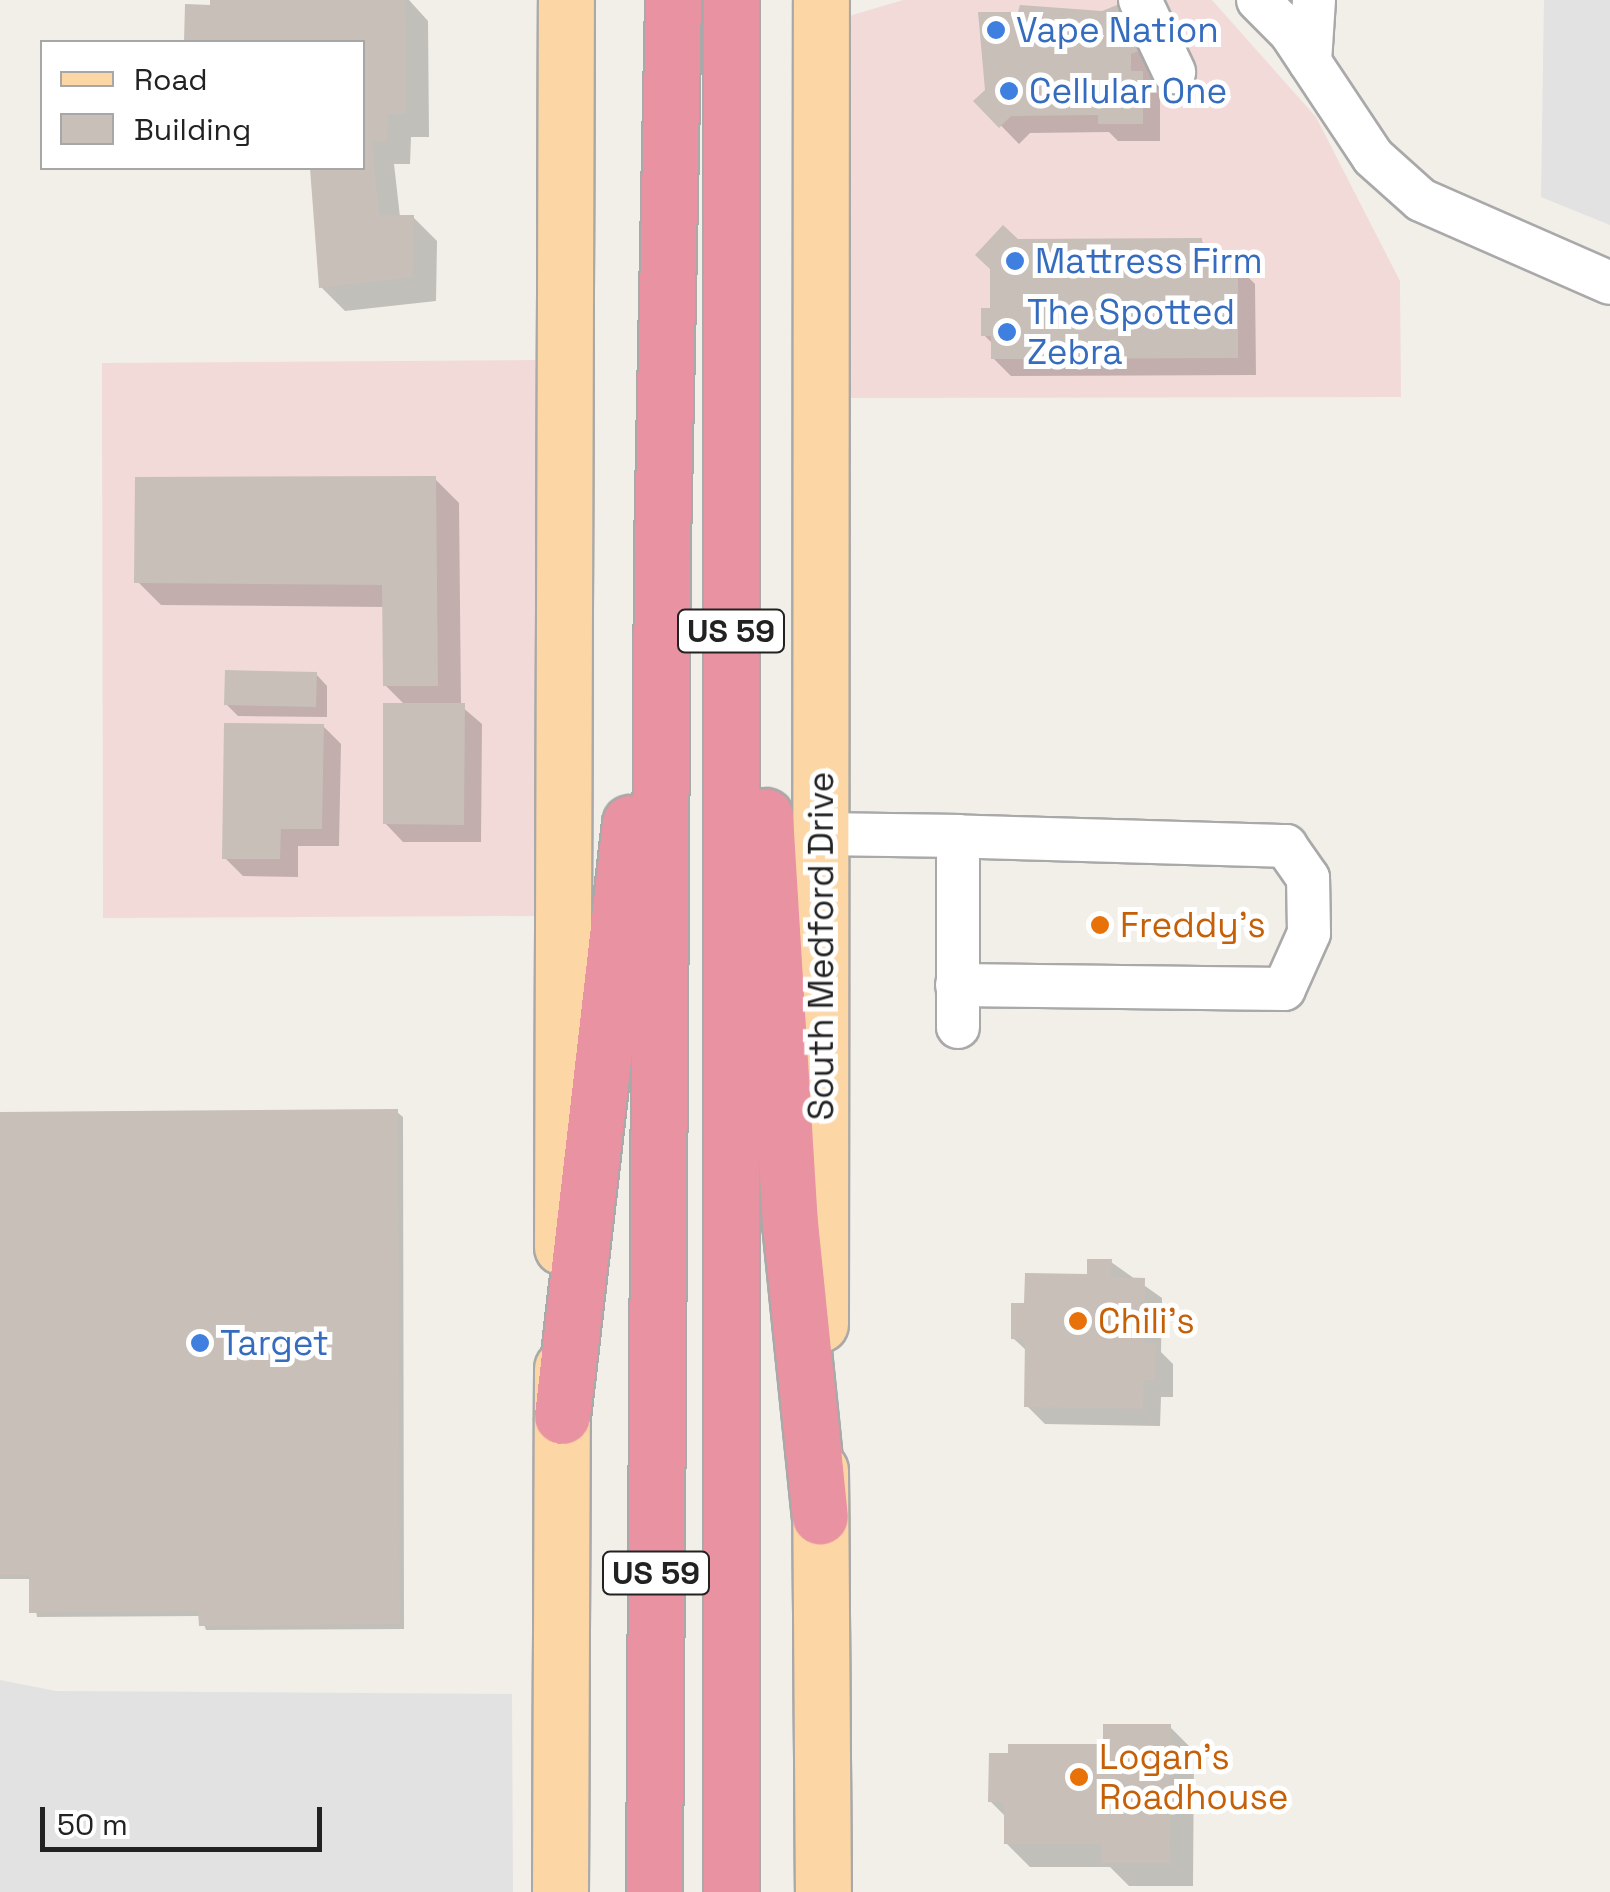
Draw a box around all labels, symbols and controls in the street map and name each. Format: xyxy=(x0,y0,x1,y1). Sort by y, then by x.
place label: Vape Nation xyxy=(1016,9,1219,51)
marker: Vape Nation xyxy=(985,19,1007,41)
legend xyxy=(40,40,365,170)
text: Road xyxy=(134,60,208,99)
place label: Cellular One xyxy=(1029,70,1227,112)
marker: Cellular One xyxy=(998,80,1020,102)
text: Building xyxy=(134,110,251,149)
place label: Mattress Firm xyxy=(1035,240,1263,282)
marker: Mattress Firm xyxy=(1004,250,1026,272)
place label: The Spotted Zebra xyxy=(1027,291,1235,373)
marker: The Spotted Zebra xyxy=(996,321,1018,343)
road number: US 59 xyxy=(676,604,786,658)
street label: South Medford Drive xyxy=(800,772,842,1120)
place label: Freddy's xyxy=(1120,904,1266,946)
marker: Freddy's xyxy=(1089,914,1111,936)
place label: Chili's xyxy=(1098,1300,1195,1342)
marker: Chili's xyxy=(1067,1310,1089,1332)
place label: Target xyxy=(220,1322,329,1364)
marker: Target xyxy=(189,1332,211,1354)
road number: US 59 xyxy=(601,1546,711,1600)
place label: Logan's Roadhouse xyxy=(1099,1736,1289,1818)
marker: Logan's Roadhouse xyxy=(1068,1766,1090,1788)
scale bar xyxy=(45,1787,328,1849)
text: 50 m xyxy=(57,1805,128,1844)

